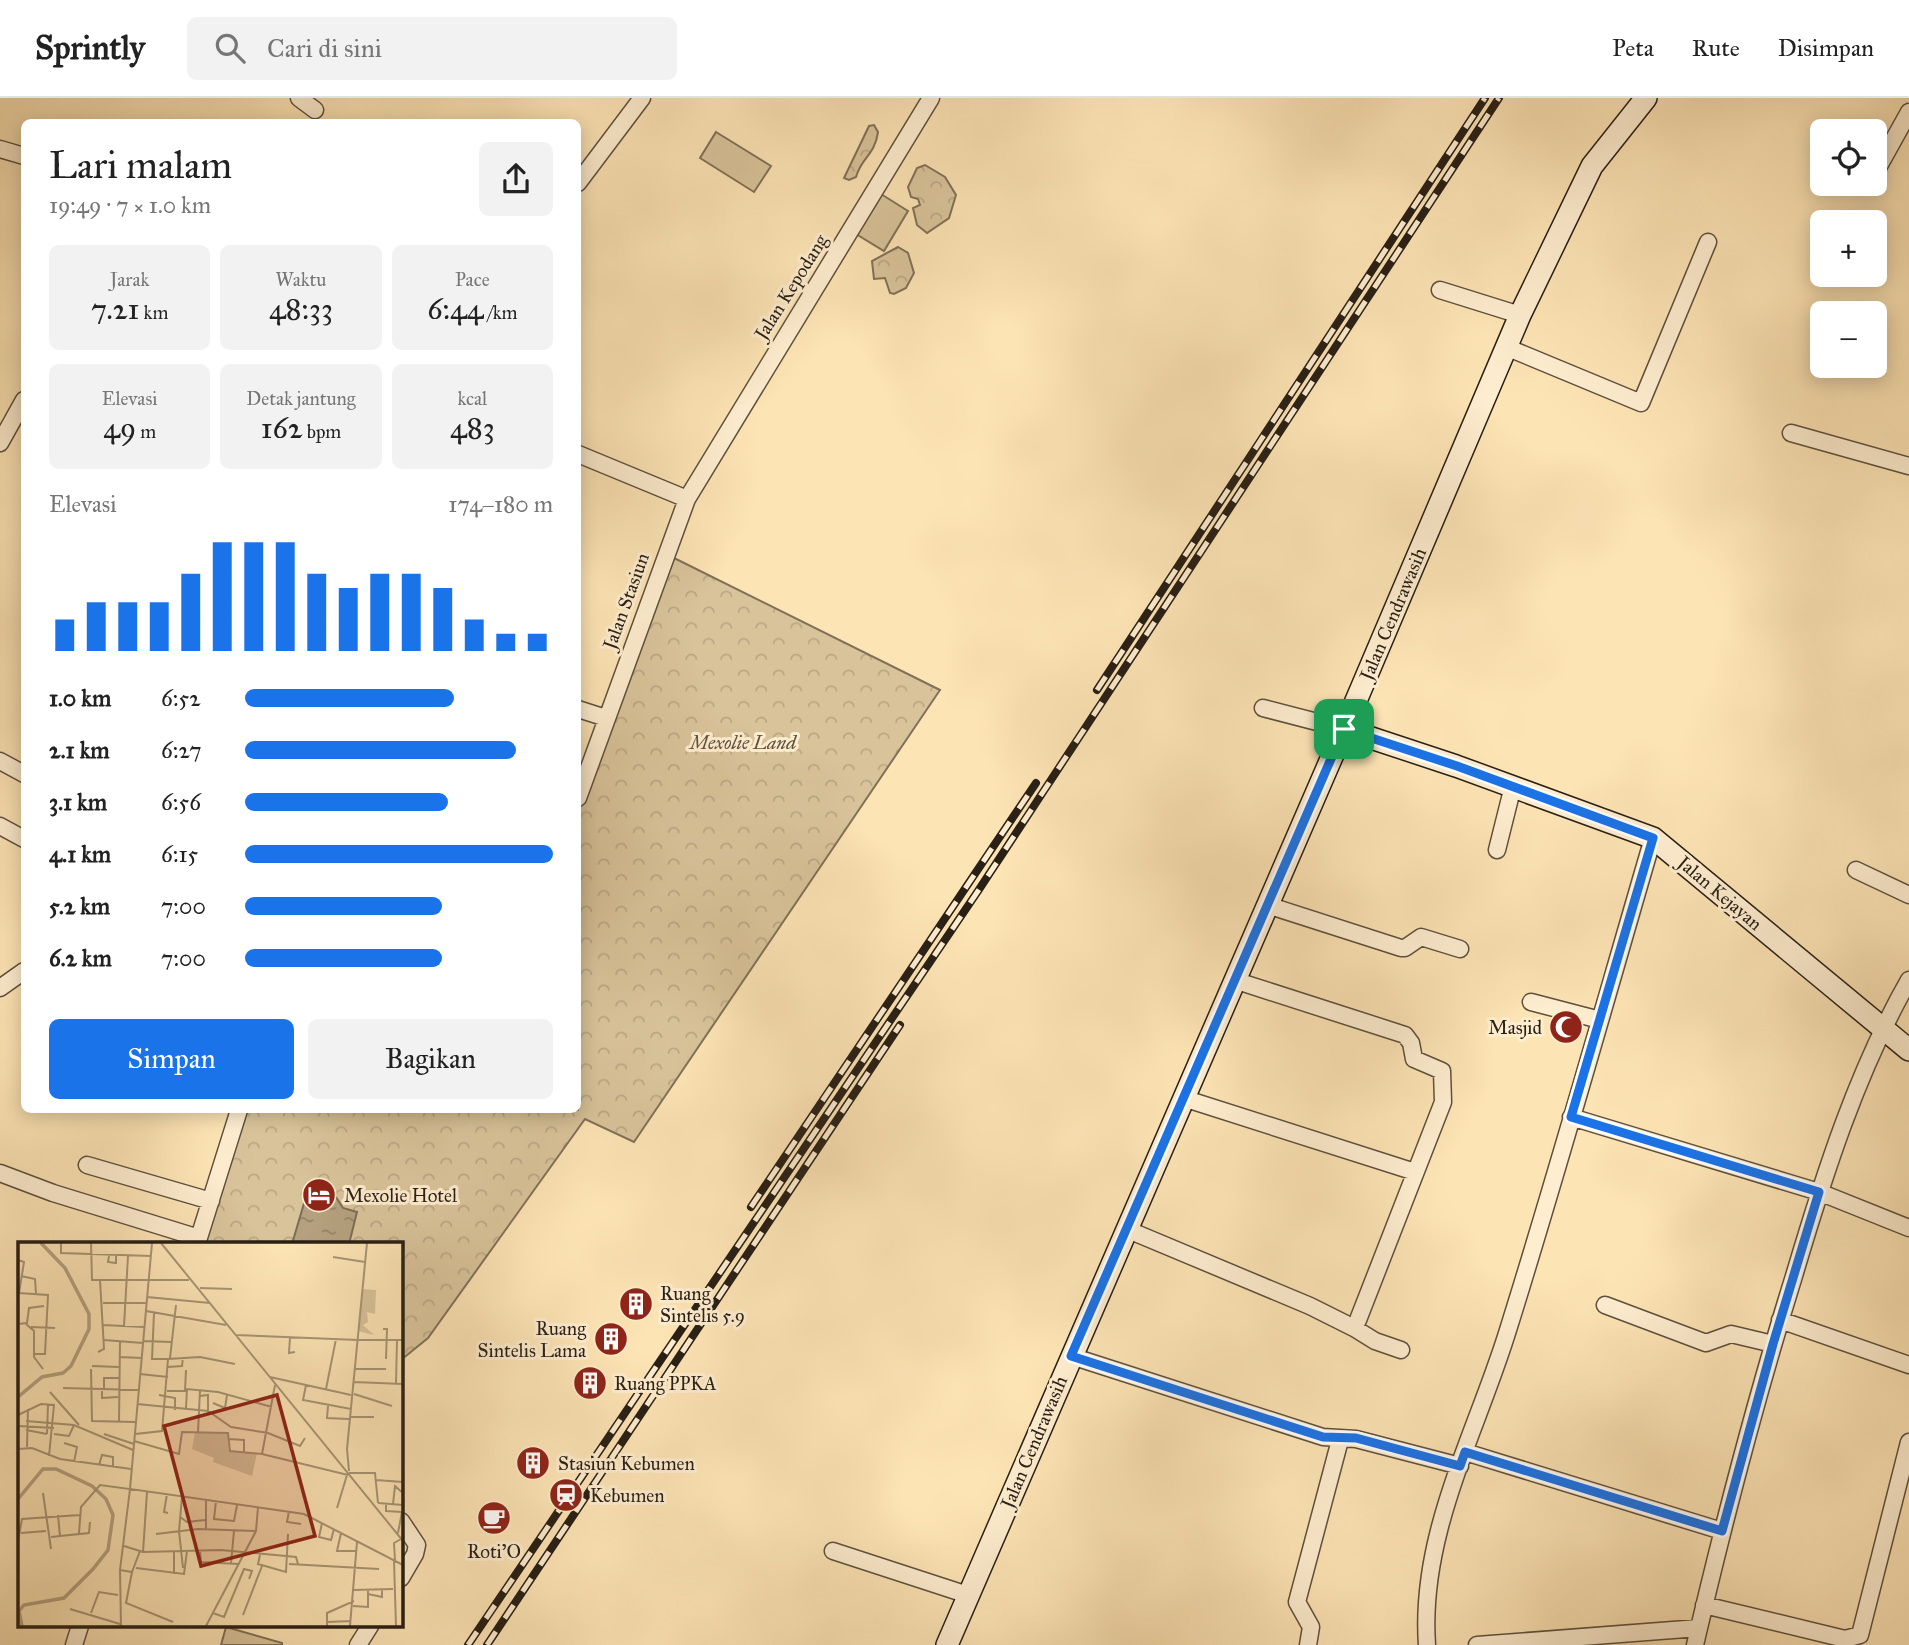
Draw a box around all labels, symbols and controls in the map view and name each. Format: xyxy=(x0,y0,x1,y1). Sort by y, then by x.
search box xyxy=(187,17,677,80)
text: Sprintly xyxy=(35,28,145,68)
icon: search xyxy=(211,29,249,67)
text: Cari di sini xyxy=(267,32,382,64)
text: Peta xyxy=(1612,33,1654,63)
text: Rute xyxy=(1692,33,1740,63)
text: Disimpan xyxy=(1778,33,1874,63)
map controls xyxy=(1810,119,1887,378)
button: locate xyxy=(1810,119,1887,196)
text: Lari malam xyxy=(49,142,232,188)
button: share xyxy=(479,142,553,216)
text: 19:49 · 7 × 1.0 km xyxy=(49,191,211,219)
button: + xyxy=(1810,210,1887,287)
street label: Jalan Kepodang xyxy=(748,230,833,346)
text: Jarak xyxy=(110,268,149,291)
text: Waktu xyxy=(276,268,326,291)
text: Pace xyxy=(455,268,490,291)
text: 7.21 xyxy=(91,291,139,327)
text: 48:33 xyxy=(269,291,333,327)
text: 6:44 xyxy=(427,291,484,327)
text: km xyxy=(139,301,168,324)
text: /km xyxy=(484,301,518,324)
button: − xyxy=(1810,301,1887,378)
text: Elevasi xyxy=(102,387,158,410)
text: Detak jantung xyxy=(246,387,356,410)
text: kcal xyxy=(457,387,487,410)
text: 49 xyxy=(103,410,136,446)
text: 162 xyxy=(261,410,303,446)
text: 483 xyxy=(450,410,495,446)
text: m xyxy=(136,420,156,443)
text: bpm xyxy=(303,420,341,443)
text: Elevasi xyxy=(49,490,117,518)
text: 174–180 m xyxy=(448,490,553,518)
street label: Jalan Cendrawasih xyxy=(1354,544,1432,686)
street label: Jalan Stasiun xyxy=(597,550,655,655)
text: 1.0 km xyxy=(49,684,111,712)
text: 6:52 xyxy=(161,684,201,712)
pin xyxy=(1314,699,1374,759)
icon: arrive xyxy=(1325,710,1363,748)
park label: Mexolie Land xyxy=(688,731,797,754)
text: 2.1 km xyxy=(49,736,110,764)
text: 6:27 xyxy=(161,736,202,764)
text: 3.1 km xyxy=(49,788,107,816)
text: 6:56 xyxy=(161,788,201,816)
text: 4.1 km xyxy=(49,840,111,868)
text: 6:15 xyxy=(161,840,198,868)
street label: Jalan Kejayan xyxy=(1671,850,1767,936)
text: 5.2 km xyxy=(49,892,110,920)
text: 7:00 xyxy=(161,892,206,920)
text: 6.2 km xyxy=(49,944,112,972)
text: 7:00 xyxy=(161,944,206,972)
mosque icon: Masjid xyxy=(1547,1008,1585,1046)
place label: Masjid xyxy=(1488,1016,1542,1039)
button: Simpan xyxy=(49,1019,294,1099)
button: Bagikan xyxy=(308,1019,553,1099)
hotel icon: Mexolie Hotel xyxy=(300,1176,338,1214)
place label: Mexolie Hotel xyxy=(344,1184,458,1207)
inset map xyxy=(18,1242,402,1628)
place label: Ruang Sintelis 5.9 xyxy=(660,1282,745,1327)
building icon: Ruang Sintelis 5.9 xyxy=(617,1285,655,1323)
place label: Ruang Sintelis Lama xyxy=(478,1317,587,1362)
building icon: Ruang Sintelis Lama xyxy=(592,1320,630,1358)
building icon: Ruang PPKA xyxy=(571,1364,609,1402)
place label: Ruang PPKA xyxy=(614,1372,717,1396)
street label: Jalan Cendrawasih xyxy=(995,1372,1073,1514)
building icon: Stasiun Kebumen xyxy=(514,1444,552,1482)
place label: Stasiun Kebumen xyxy=(558,1452,695,1475)
station icon: Kebumen xyxy=(547,1476,585,1514)
place label: Kebumen xyxy=(590,1484,665,1507)
cafe icon: Roti'O xyxy=(475,1499,513,1537)
place label: Roti'O xyxy=(467,1540,521,1563)

